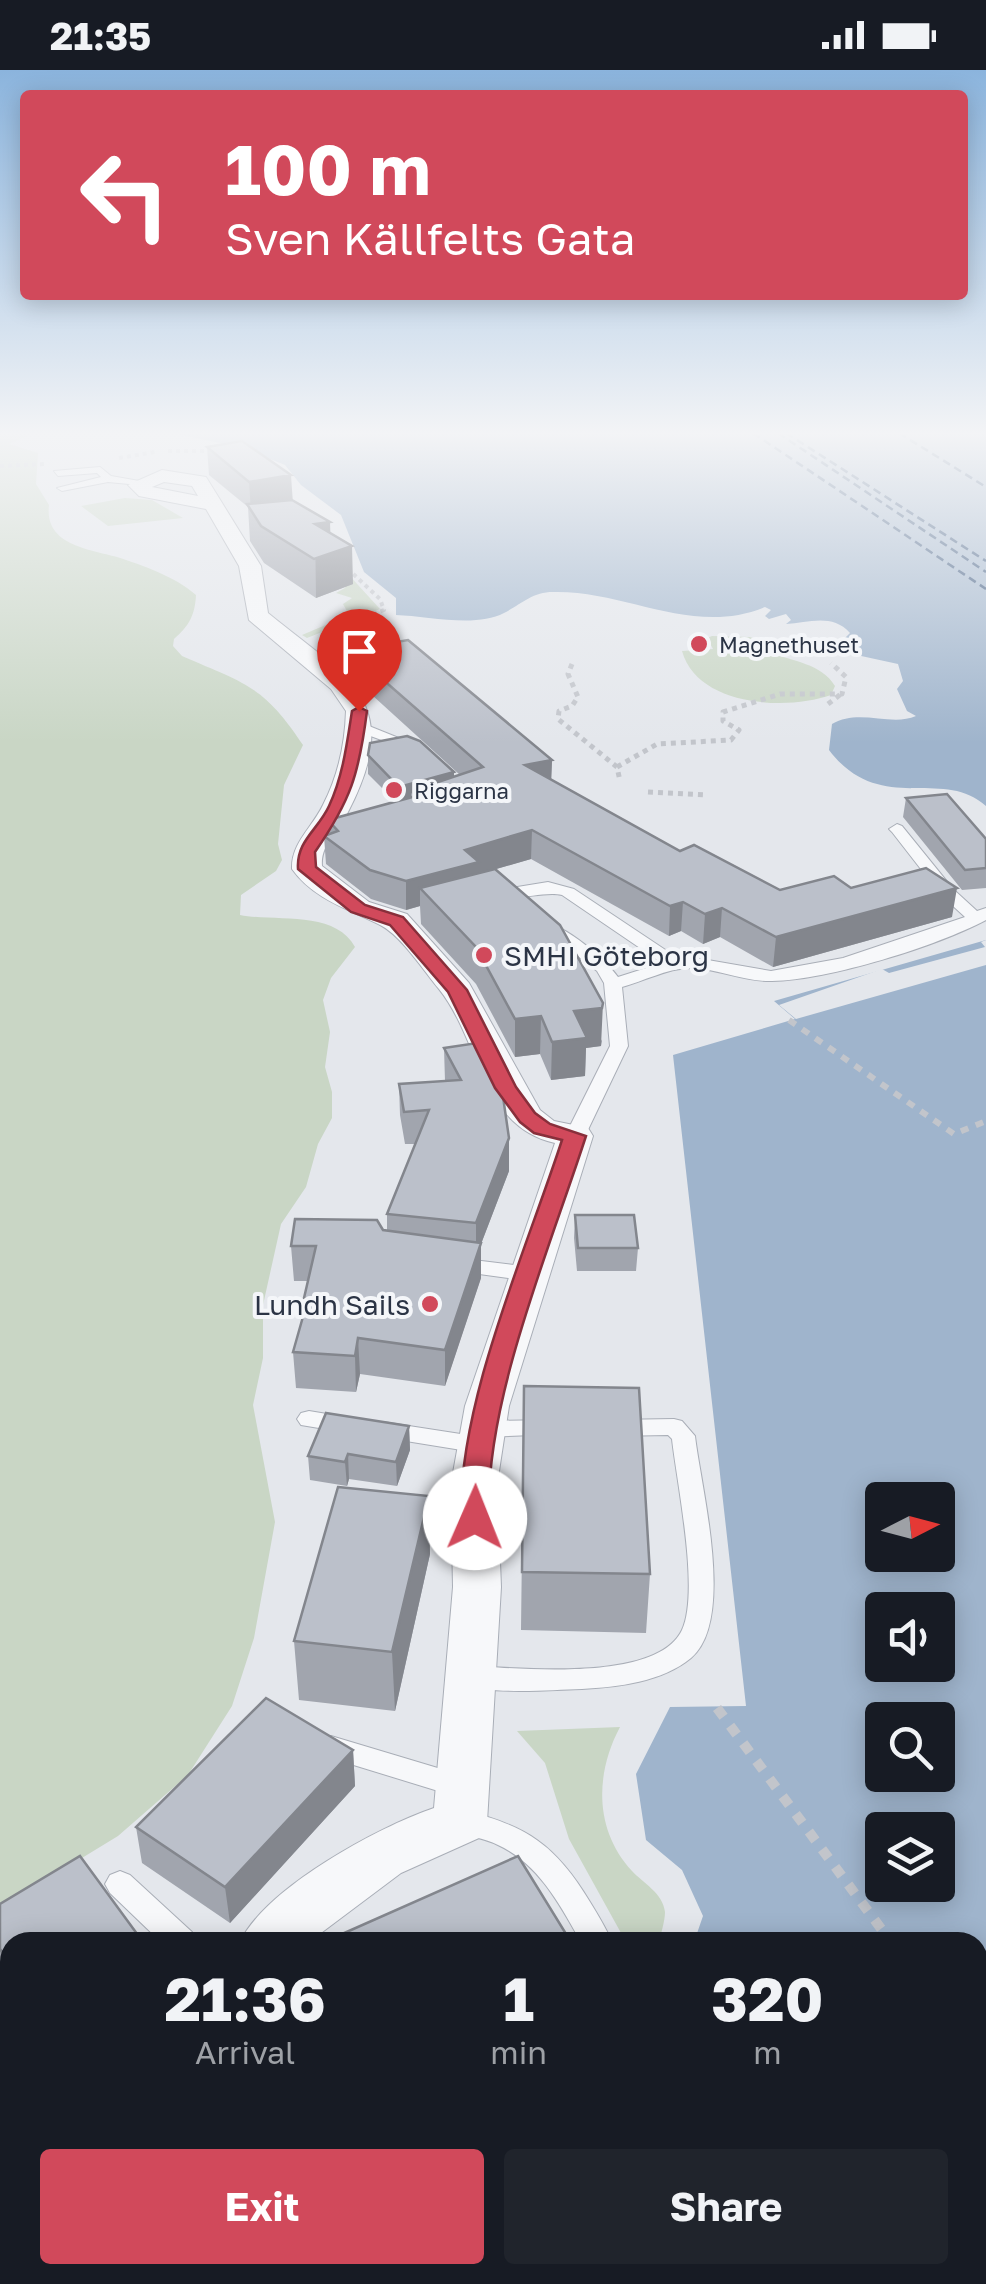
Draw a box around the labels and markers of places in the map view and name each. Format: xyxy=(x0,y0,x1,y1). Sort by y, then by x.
pin xyxy=(317,609,402,712)
place label: Magnethuset xyxy=(719,631,859,658)
marker: Magnethuset xyxy=(688,633,710,655)
place label: Riggarna xyxy=(414,777,509,804)
marker: Riggarna xyxy=(383,779,405,801)
place label: SMHI Göteborg xyxy=(504,939,709,972)
marker: SMHI Göteborg xyxy=(473,944,495,966)
place label: Lundh Sails xyxy=(254,1288,410,1321)
marker: Lundh Sails xyxy=(419,1293,441,1315)

